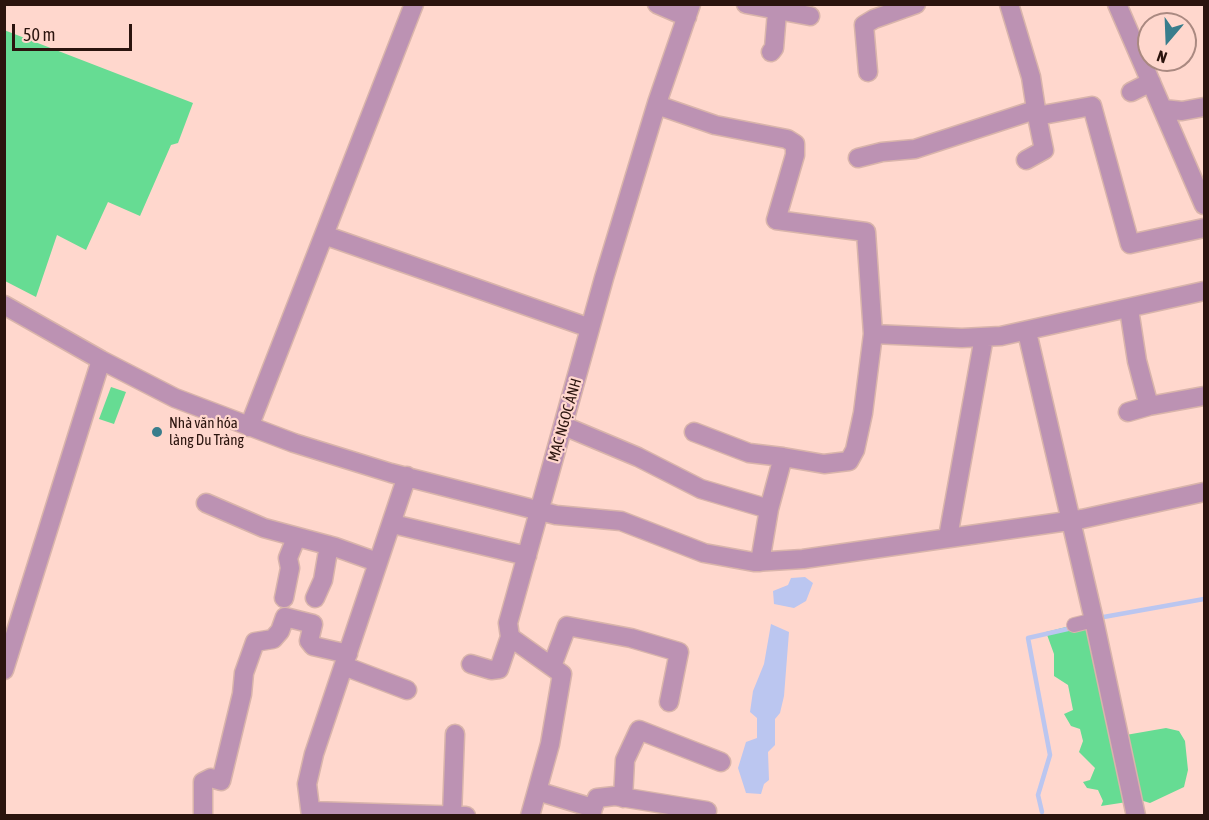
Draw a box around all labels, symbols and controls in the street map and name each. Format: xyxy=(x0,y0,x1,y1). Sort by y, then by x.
scale bar xyxy=(15,12,135,50)
north arrow xyxy=(1137,12,1197,72)
text: 50 m xyxy=(23,24,55,45)
text: N xyxy=(1154,47,1169,67)
street label: MẠC NGỌC ÁNH xyxy=(545,376,585,464)
place label: Nhà văn hóa làng Du Tràng xyxy=(169,414,244,449)
marker: Nhà văn hóa làng Du Tràng xyxy=(150,425,164,439)

